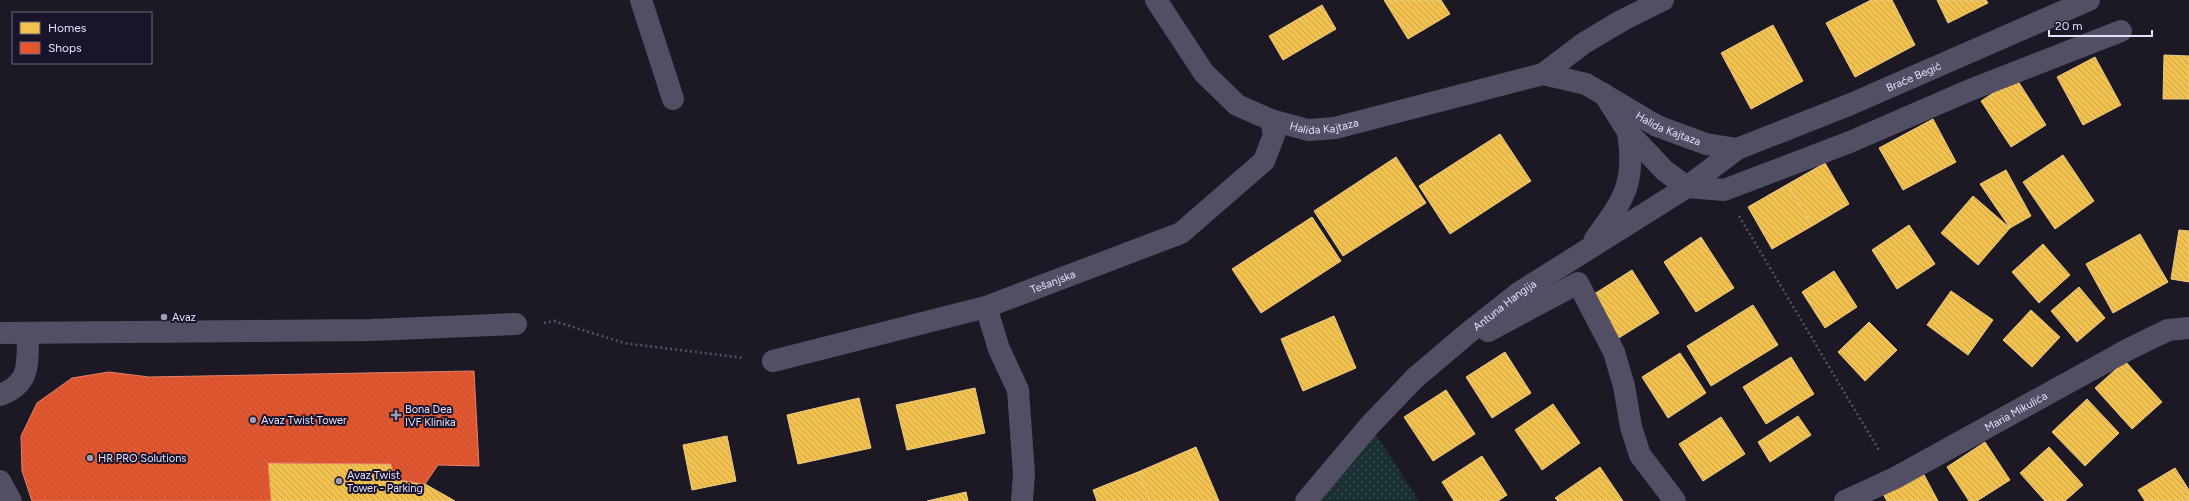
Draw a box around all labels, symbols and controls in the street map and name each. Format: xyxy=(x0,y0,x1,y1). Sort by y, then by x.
legend xyxy=(12,12,152,64)
scale bar xyxy=(2049,12,2152,38)
text: 20 m xyxy=(2055,19,2083,33)
text: Homes xyxy=(48,21,87,35)
text: Shops xyxy=(48,41,82,55)
street label: Braće Begić xyxy=(1884,59,1943,95)
street label: Halida Kajtaza xyxy=(1633,109,1702,149)
street label: Halida Kajtaza xyxy=(1288,116,1360,137)
street label: Tešanjska xyxy=(1028,268,1077,297)
street label: Antuna Hangija xyxy=(1471,277,1539,334)
place label: Avaz xyxy=(172,311,196,324)
marker: Avaz xyxy=(159,312,169,322)
street label: Maria Mikulića xyxy=(1982,389,2050,434)
place label: Bona Dea IVF Klinika xyxy=(405,403,456,429)
marker: Bona Dea IVF Klinika xyxy=(390,409,402,421)
place label: Avaz Twist Tower xyxy=(261,414,347,427)
marker: Avaz Twist Tower xyxy=(248,415,258,425)
place label: HR PRO Solutions xyxy=(98,452,186,465)
marker: HR PRO Solutions xyxy=(85,453,95,463)
place label: Avaz Twist Tower - Parking xyxy=(347,469,423,495)
marker: Avaz Twist Tower - Parking xyxy=(334,476,344,486)

